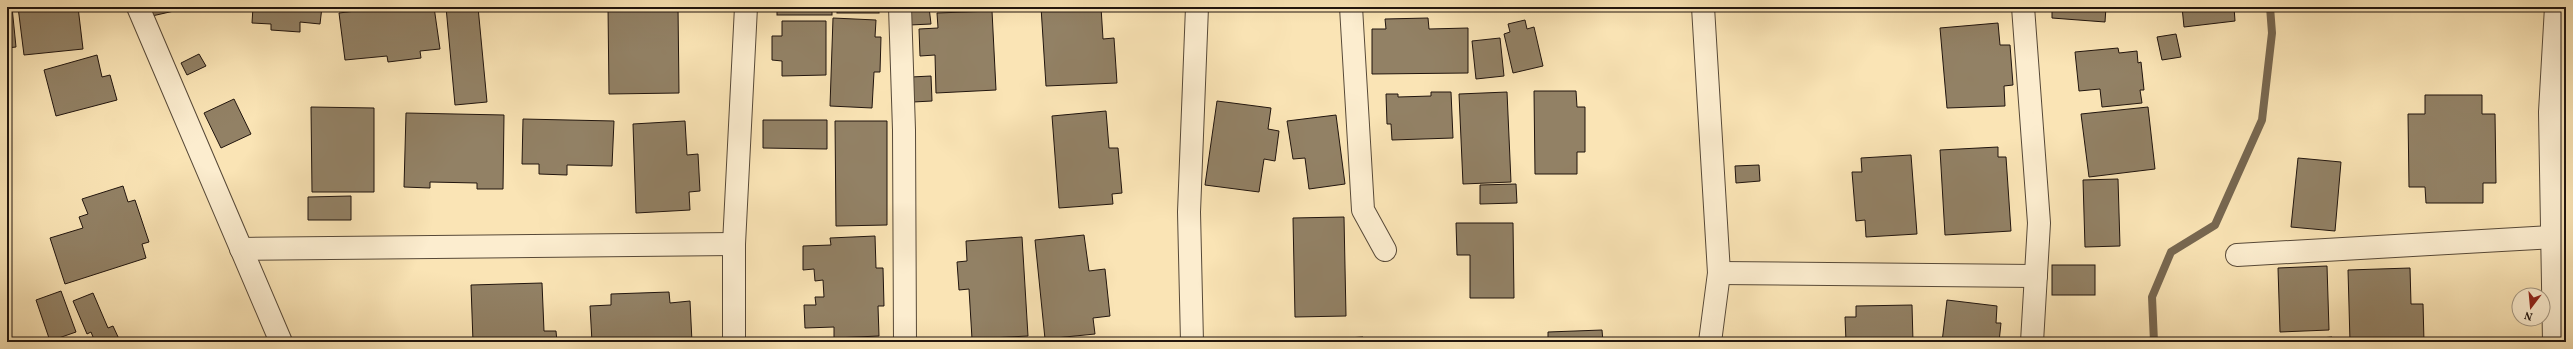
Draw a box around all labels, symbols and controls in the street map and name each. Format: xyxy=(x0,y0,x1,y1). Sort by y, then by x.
north arrow xyxy=(2511,287,2551,327)
text: N xyxy=(2523,307,2535,323)

